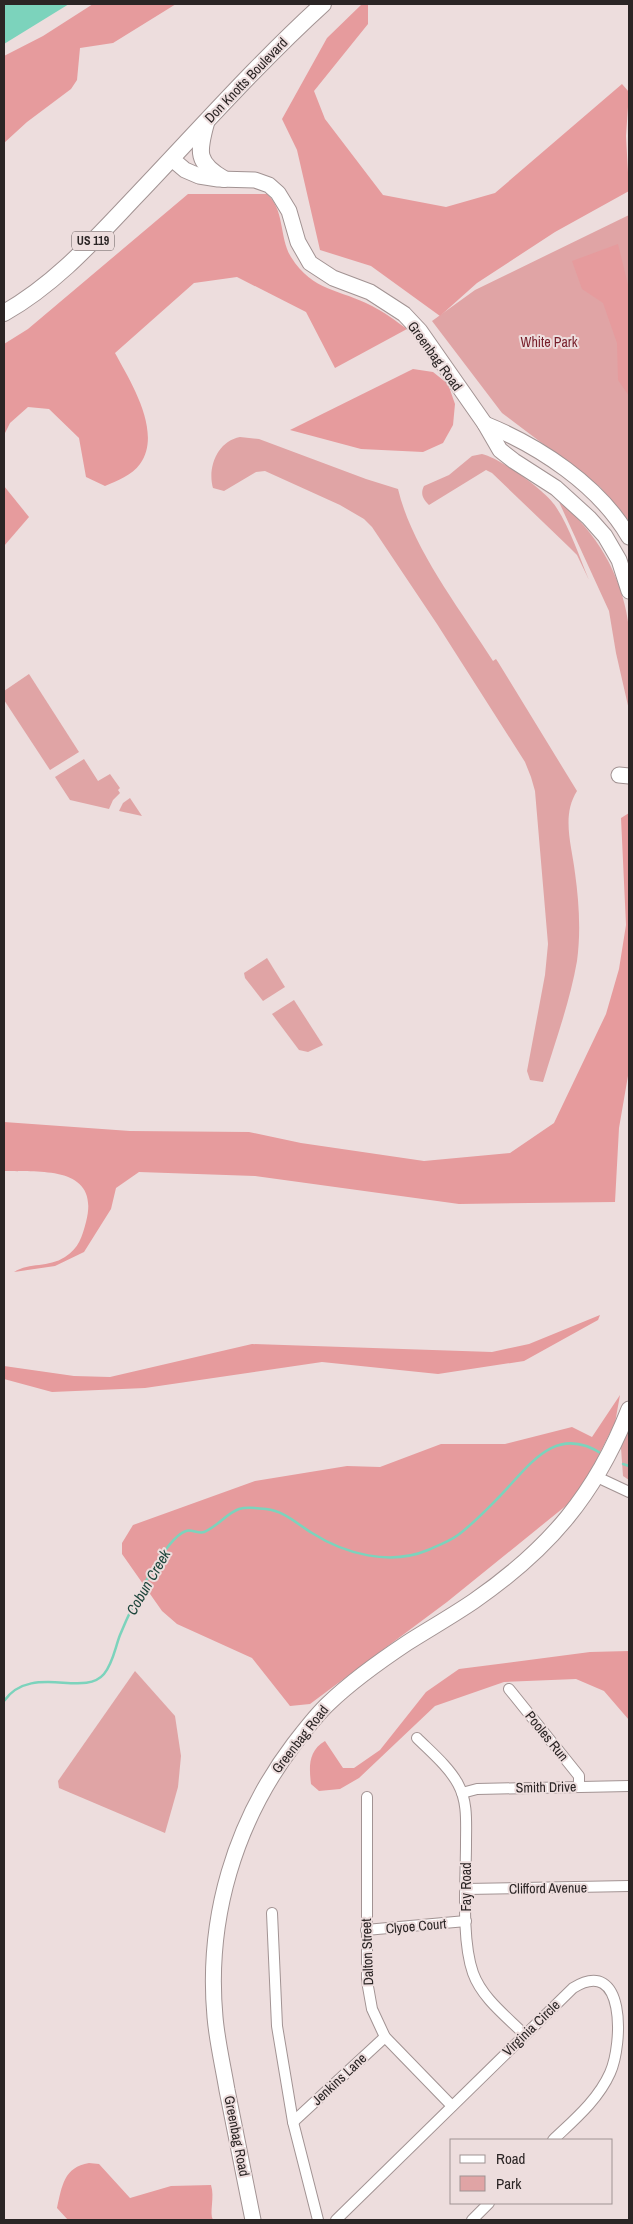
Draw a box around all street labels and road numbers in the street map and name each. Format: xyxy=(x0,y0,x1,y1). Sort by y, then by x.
street label: Don Knotts Boulevard xyxy=(201,34,291,126)
road number: US 119 xyxy=(72,232,114,250)
street label: Greenbag Road xyxy=(404,318,466,394)
street label: Greenbag Road xyxy=(268,1701,332,1777)
street label: Pooles Run xyxy=(521,1707,573,1765)
street label: Smith Drive xyxy=(516,1777,576,1797)
street label: Fay Road xyxy=(457,1862,475,1912)
street label: Clifford Avenue xyxy=(509,1878,587,1898)
street label: Clyoe Court xyxy=(385,1914,447,1938)
street label: Dalton Street xyxy=(357,1918,377,1986)
street label: Virginia Circle xyxy=(498,1996,564,2060)
street label: Jenkins Lane xyxy=(308,2049,370,2109)
street label: Greenbag Road xyxy=(220,2094,254,2178)

